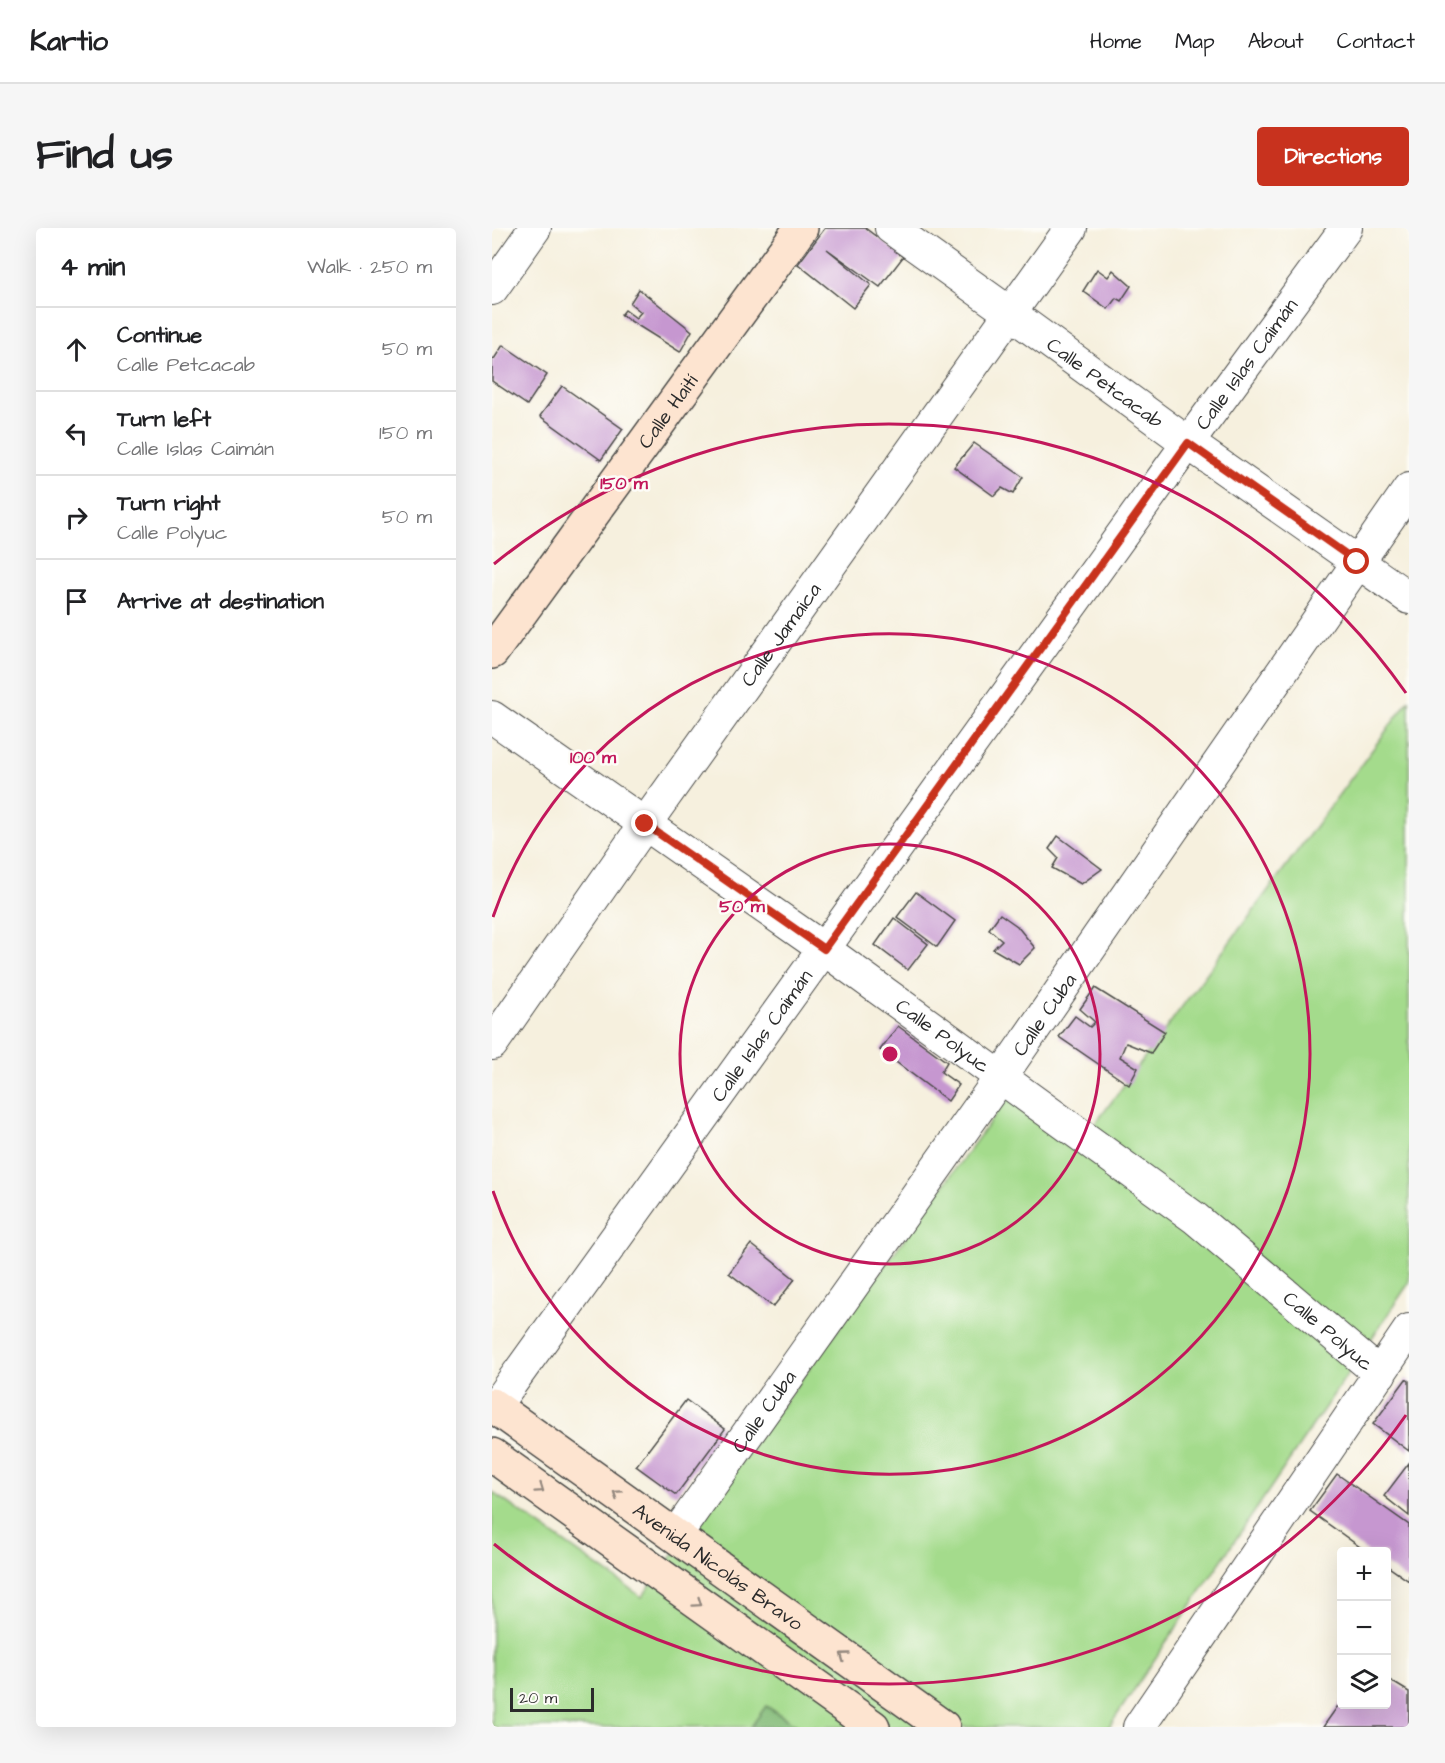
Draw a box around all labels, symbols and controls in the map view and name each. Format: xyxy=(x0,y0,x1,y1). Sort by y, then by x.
text: Kartio xyxy=(30,22,108,61)
text: Home xyxy=(1090,27,1142,56)
text: Map xyxy=(1175,27,1215,56)
text: About xyxy=(1248,27,1304,56)
text: Contact xyxy=(1337,27,1415,56)
text: Find us xyxy=(36,127,173,185)
button: Directions xyxy=(1257,127,1409,186)
text: 4 min xyxy=(60,249,125,285)
text: Walk · 250 m xyxy=(307,253,432,281)
street label: Calle Islas Caimán xyxy=(1189,293,1305,436)
text: Continue xyxy=(117,320,202,351)
street label: Calle Petcacab xyxy=(1040,331,1169,435)
icon: ahead xyxy=(60,333,93,366)
text: 50 m xyxy=(382,335,432,363)
text: Calle Petcacab xyxy=(117,351,255,379)
street label: Calle Haití xyxy=(632,369,705,455)
text: Turn left xyxy=(117,404,211,435)
icon: left xyxy=(60,417,93,450)
text: 150 m xyxy=(379,419,432,447)
text: Calle Islas Caimán xyxy=(117,435,274,463)
text: 150 m xyxy=(600,471,649,496)
text: Turn right xyxy=(117,488,220,519)
icon: right xyxy=(60,501,93,534)
text: 50 m xyxy=(382,503,432,531)
text: Calle Polyuc xyxy=(117,519,227,547)
route start xyxy=(1343,548,1369,574)
street label: Calle Jamaica xyxy=(734,577,828,693)
icon: arrive xyxy=(60,585,93,618)
text: Arrive at destination xyxy=(117,586,324,617)
text: 100 m xyxy=(570,745,617,770)
route end xyxy=(631,810,657,836)
text: 50 m xyxy=(719,894,766,919)
street label: Calle Islas Caimán xyxy=(705,964,820,1108)
street label: Calle Cuba xyxy=(1006,968,1084,1062)
street label: Calle Polyuc xyxy=(889,992,996,1080)
centre of rings xyxy=(880,1044,900,1064)
street label: Calle Polyuc xyxy=(1277,1285,1379,1378)
street label: Calle Cuba xyxy=(725,1365,803,1459)
one-way arrow xyxy=(533,1482,544,1493)
one-way arrow xyxy=(612,1490,623,1501)
street label: Avenida Nicolás Bravo xyxy=(627,1497,809,1638)
map controls xyxy=(1337,1547,1391,1709)
button: + xyxy=(1337,1547,1391,1601)
one-way arrow xyxy=(692,1595,703,1606)
button: − xyxy=(1337,1601,1391,1655)
one-way arrow xyxy=(840,1653,851,1664)
button: layers xyxy=(1337,1655,1391,1709)
scale bar xyxy=(510,1685,594,1712)
text: 20 m xyxy=(519,1687,557,1709)

